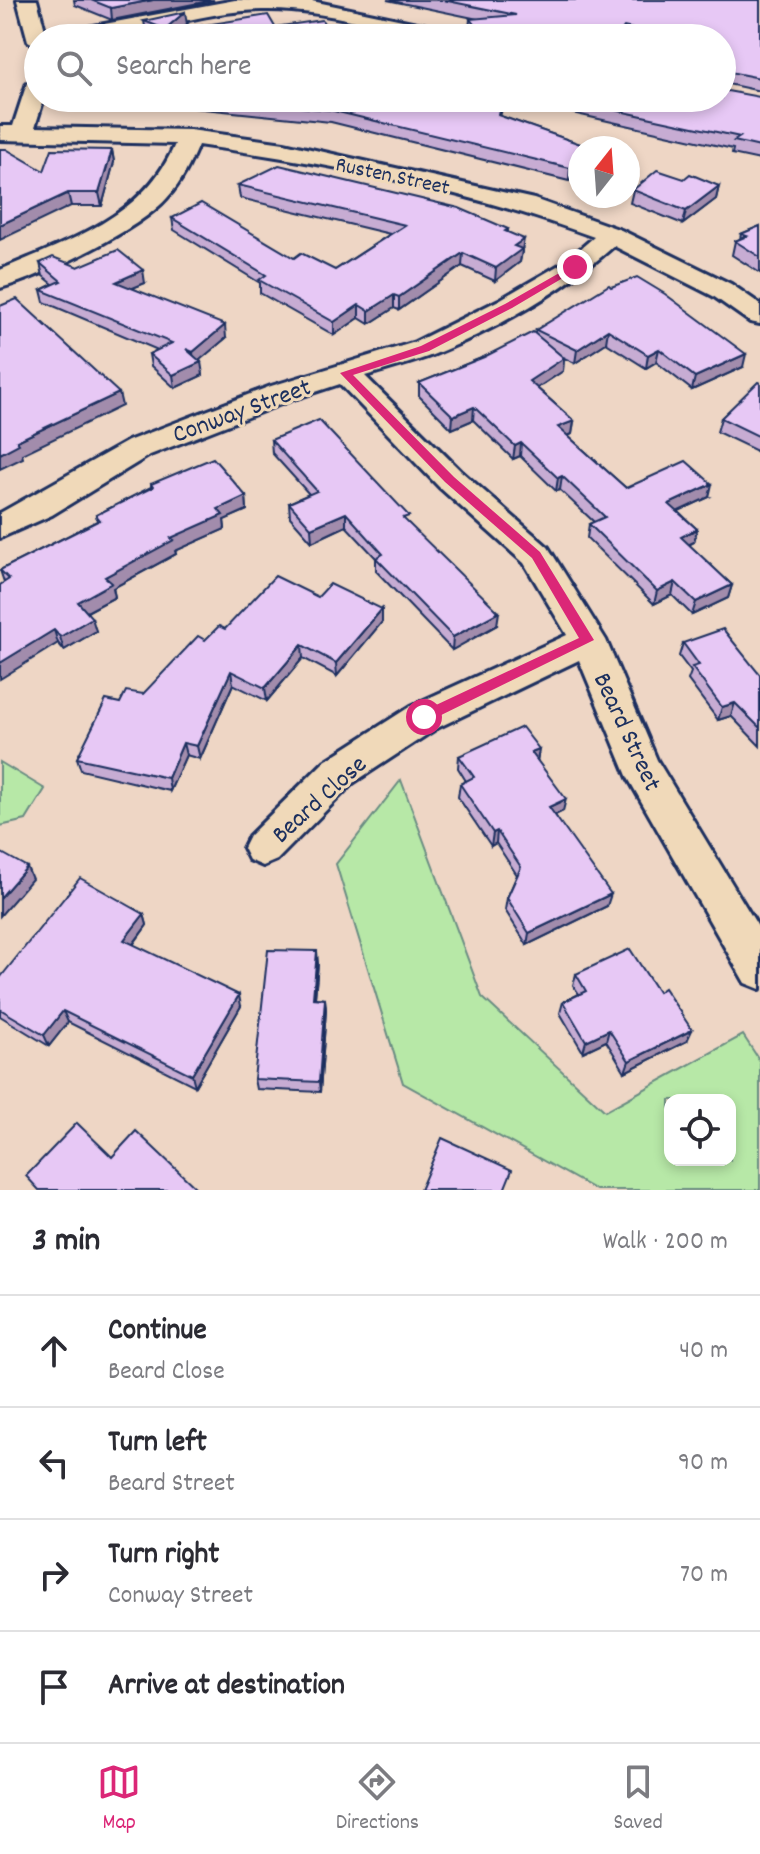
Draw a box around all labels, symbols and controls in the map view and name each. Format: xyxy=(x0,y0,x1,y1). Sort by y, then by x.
search box xyxy=(24,24,736,112)
icon: search xyxy=(52,46,96,90)
text: Search here xyxy=(116,47,252,90)
north arrow xyxy=(568,136,640,208)
street label: Rusten Street xyxy=(332,150,452,205)
route end xyxy=(557,249,593,285)
street label: Conway Street xyxy=(168,370,317,454)
street label: Beard Street xyxy=(582,667,670,798)
route start xyxy=(406,699,442,735)
street label: Beard Close xyxy=(265,748,376,853)
map controls xyxy=(664,1094,736,1166)
button: locate xyxy=(664,1094,736,1166)
text: 3 min xyxy=(32,1218,100,1267)
text: Walk · 200 m xyxy=(603,1224,728,1261)
text: Continue xyxy=(108,1311,207,1354)
icon: ahead xyxy=(32,1329,76,1373)
text: 40 m xyxy=(679,1333,728,1370)
text: Beard Close xyxy=(108,1354,225,1391)
text: Turn left xyxy=(108,1423,207,1466)
icon: left xyxy=(32,1441,76,1485)
text: 90 m xyxy=(678,1445,728,1482)
text: Beard Street xyxy=(108,1466,235,1503)
text: Turn right xyxy=(108,1535,219,1578)
icon: right xyxy=(32,1553,76,1597)
text: 70 m xyxy=(680,1557,728,1594)
text: Conway Street xyxy=(108,1578,253,1615)
icon: arrive xyxy=(32,1665,76,1709)
text: Arrive at destination xyxy=(108,1666,345,1709)
tab: Map xyxy=(97,1760,141,1839)
tab: Directions xyxy=(336,1760,419,1839)
tab: Saved xyxy=(614,1760,663,1839)

